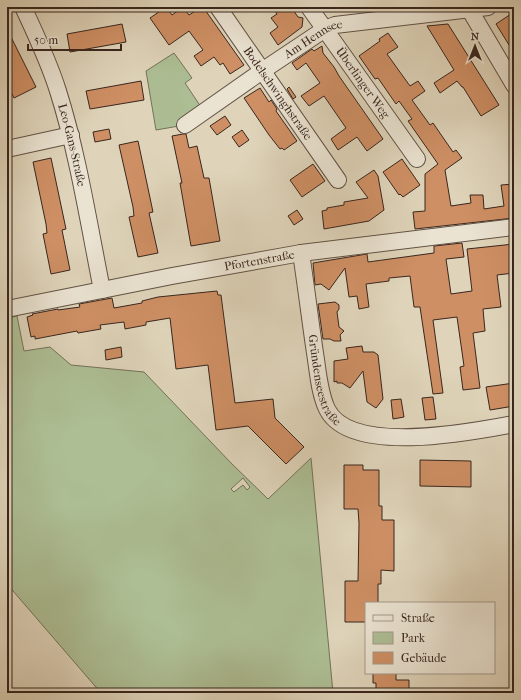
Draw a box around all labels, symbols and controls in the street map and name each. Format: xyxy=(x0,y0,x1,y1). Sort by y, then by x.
street label: Am Hennsee xyxy=(281,17,343,62)
scale bar xyxy=(28,26,121,52)
north arrow xyxy=(455,26,495,66)
text: N xyxy=(471,30,480,43)
text: 50 m xyxy=(34,33,58,47)
street label: Bodelschwinghstraße xyxy=(241,44,315,143)
street label: Überlinger Weg xyxy=(333,44,393,121)
street label: Leo-Gans-Straße xyxy=(55,102,89,188)
street label: Pfortenstraße xyxy=(223,247,296,274)
street label: Gründenseestraße xyxy=(305,334,344,429)
legend xyxy=(365,602,495,674)
text: Straße xyxy=(401,611,435,625)
text: Park xyxy=(401,631,426,645)
text: Gebäude xyxy=(401,651,446,665)

